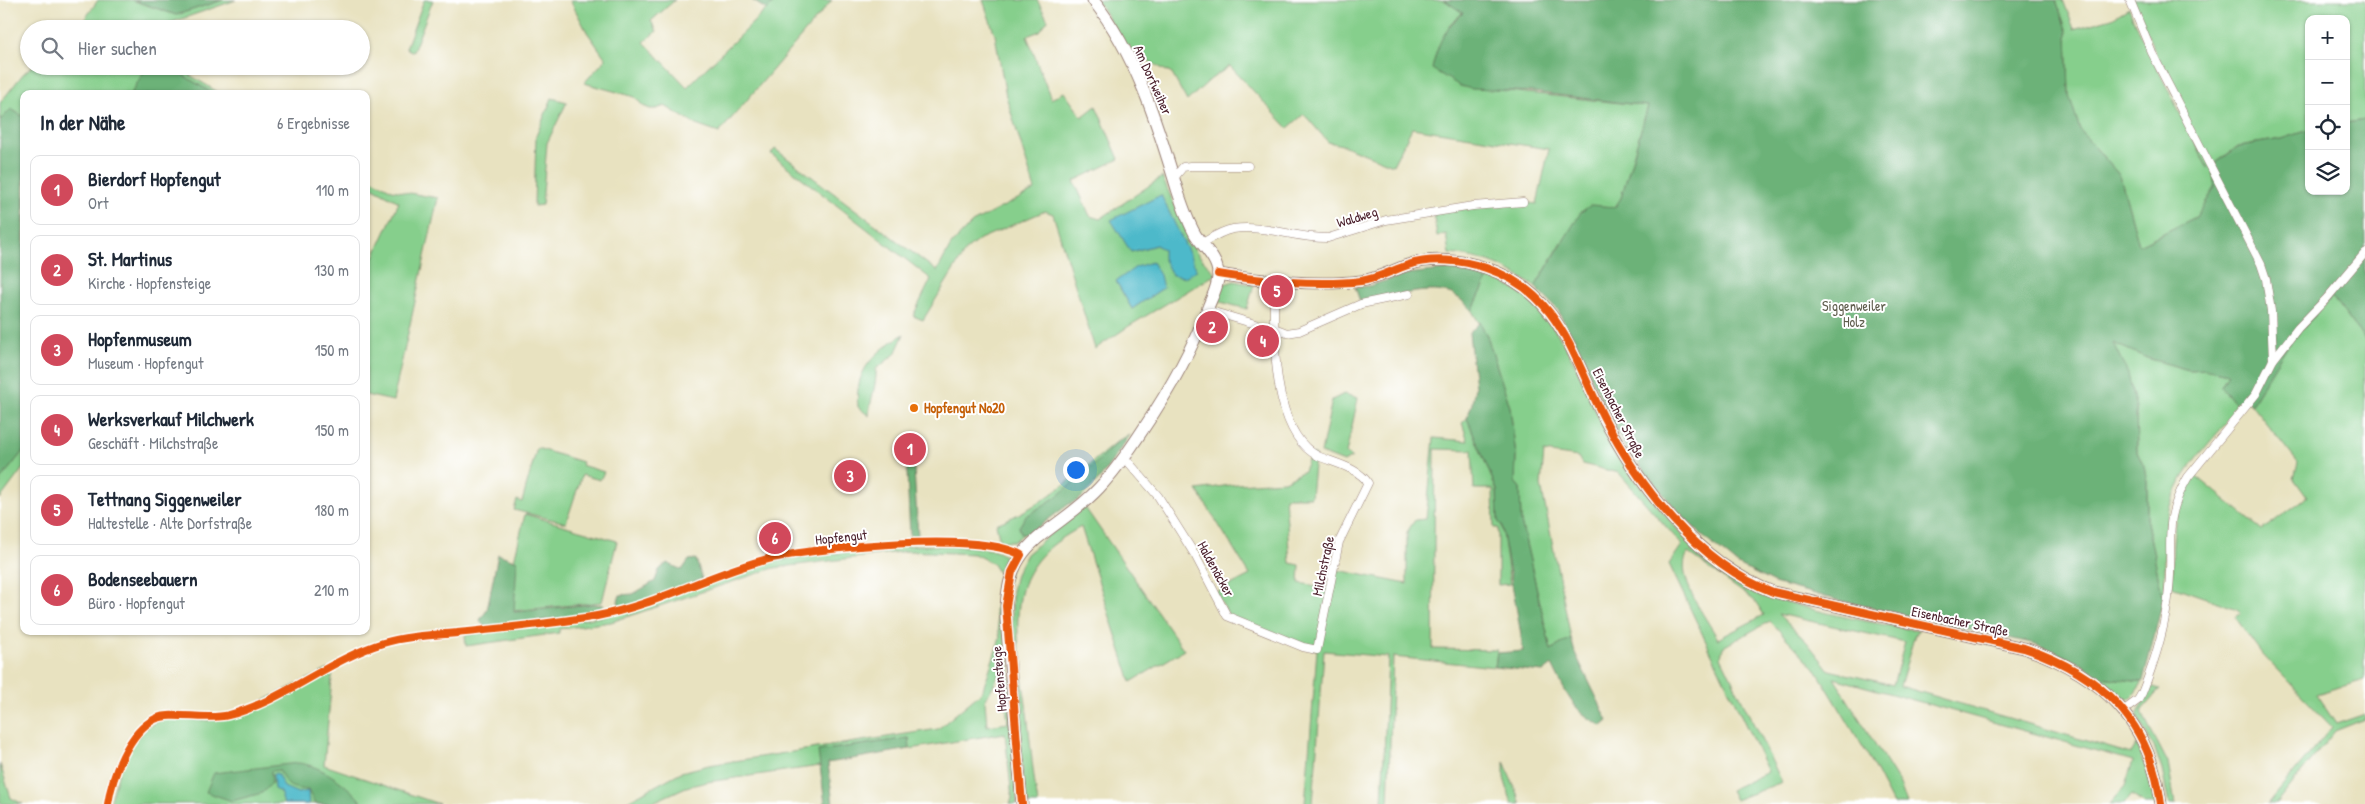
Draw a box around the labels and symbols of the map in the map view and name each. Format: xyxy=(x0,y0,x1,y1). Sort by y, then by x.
street label: Am Dorfweiher xyxy=(1130,42,1177,118)
street label: Waldweg xyxy=(1334,201,1380,233)
pin: 5 xyxy=(1261,272,1293,310)
park label: Siggenweiler Holz xyxy=(1822,296,1887,331)
pin: 2 xyxy=(1196,308,1228,346)
pin: 4 xyxy=(1247,322,1279,360)
street label: Eisenbacher Straße xyxy=(1588,365,1650,462)
place label: Hopfengut No20 xyxy=(924,398,1006,419)
marker: Hopfengut No20 xyxy=(908,402,920,414)
pin: 1 xyxy=(894,430,926,468)
pin: 3 xyxy=(834,457,866,495)
your location xyxy=(1063,457,1089,483)
pin: 6 xyxy=(759,519,791,557)
street label: Hopfengut xyxy=(814,524,868,550)
street label: Milchstraße xyxy=(1307,534,1339,598)
street label: Haldenäcker xyxy=(1193,538,1240,600)
street label: Eisenbacher Straße xyxy=(1910,601,2011,641)
street label: Hopfensteige xyxy=(986,645,1012,713)

